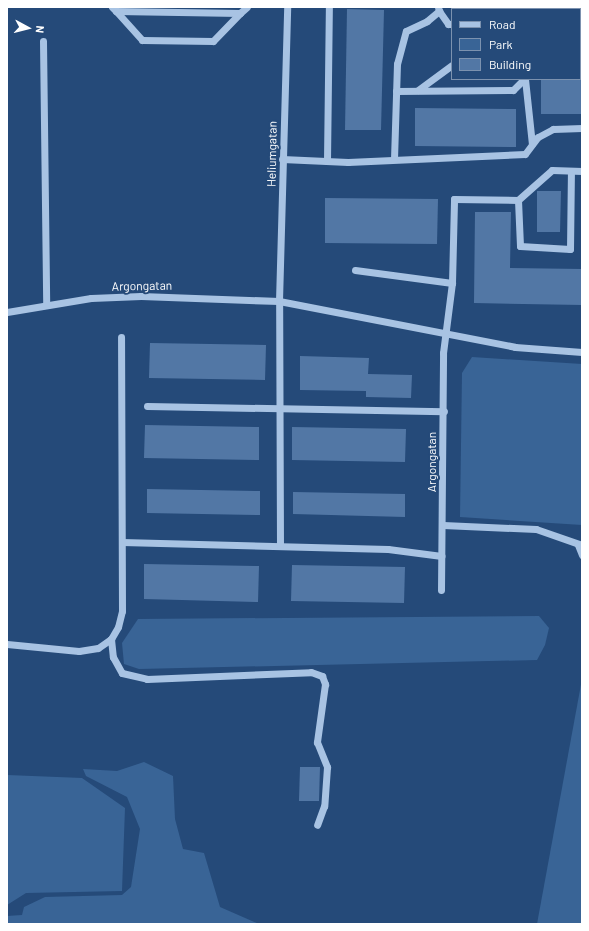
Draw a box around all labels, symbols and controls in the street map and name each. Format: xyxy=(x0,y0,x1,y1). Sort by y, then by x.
north arrow xyxy=(8,8,48,48)
legend xyxy=(451,8,581,80)
text: Road xyxy=(489,17,516,31)
text: N xyxy=(34,25,47,34)
text: Park xyxy=(489,37,513,51)
text: Building xyxy=(489,57,531,71)
street label: Heliumgatan xyxy=(264,121,280,187)
street label: Argongatan xyxy=(112,278,172,294)
street label: Argongatan xyxy=(425,432,439,492)

